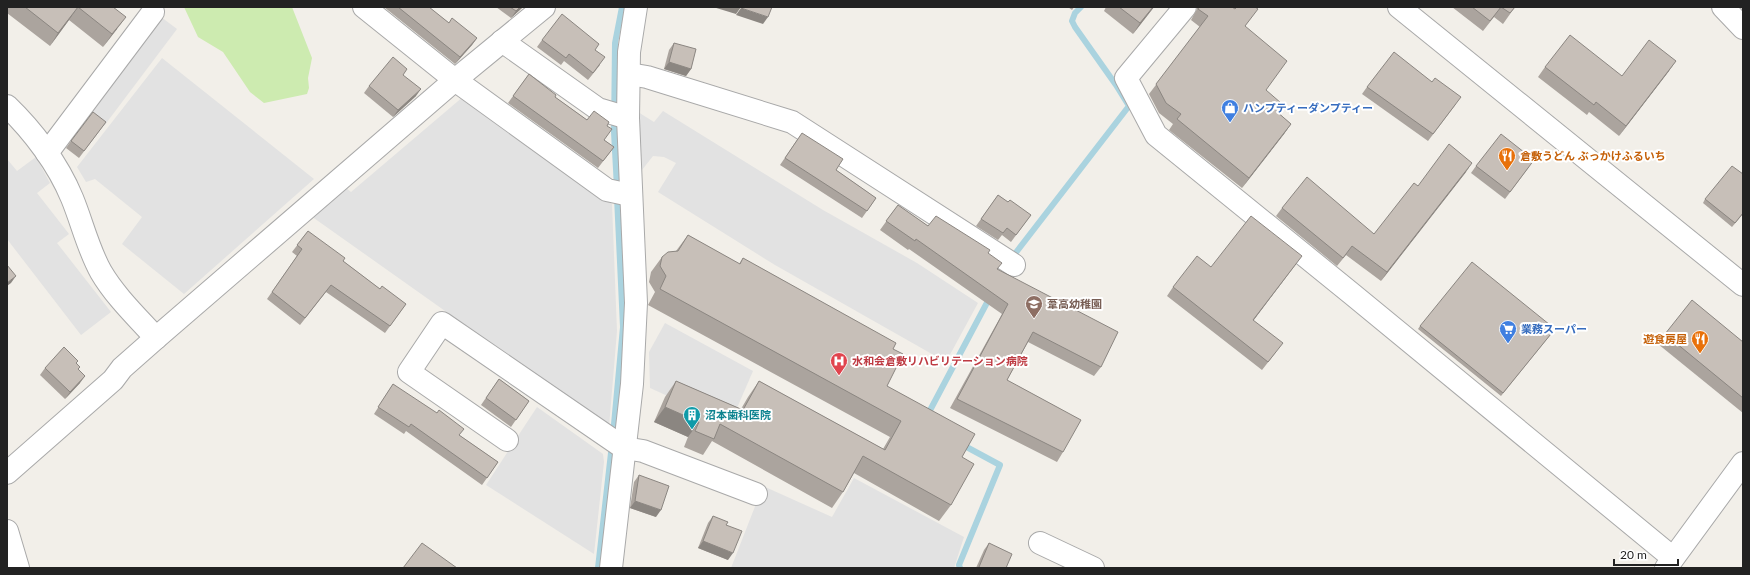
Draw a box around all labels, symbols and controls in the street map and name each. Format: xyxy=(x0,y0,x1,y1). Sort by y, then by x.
shop icon: ハンプティーダンプティー xyxy=(1220,98,1240,123)
place label: ハンプティーダンプティー xyxy=(1243,101,1373,114)
restaurant icon: 倉敷うどん ぶっかけふるいち xyxy=(1497,146,1517,171)
place label: 倉敷うどん ぶっかけふるいち xyxy=(1520,149,1666,162)
school or university icon: 葦高幼稚園 xyxy=(1024,294,1044,319)
place label: 葦高幼稚園 xyxy=(1047,297,1102,310)
supermarket icon: 業務スーパー xyxy=(1498,319,1518,344)
place label: 業務スーパー xyxy=(1521,322,1587,335)
restaurant icon: 遊食房屋 xyxy=(1690,329,1710,354)
place label: 遊食房屋 xyxy=(1643,332,1687,345)
hospital icon: 水和会倉敷リハビリテーション病院 xyxy=(829,351,849,376)
place label: 水和会倉敷リハビリテーション病院 xyxy=(852,354,1028,367)
building icon: 沼本歯科医院 xyxy=(682,405,702,430)
place label: 沼本歯科医院 xyxy=(705,408,771,421)
scale bar xyxy=(1614,541,1678,567)
text: 20 m xyxy=(1620,547,1647,562)

